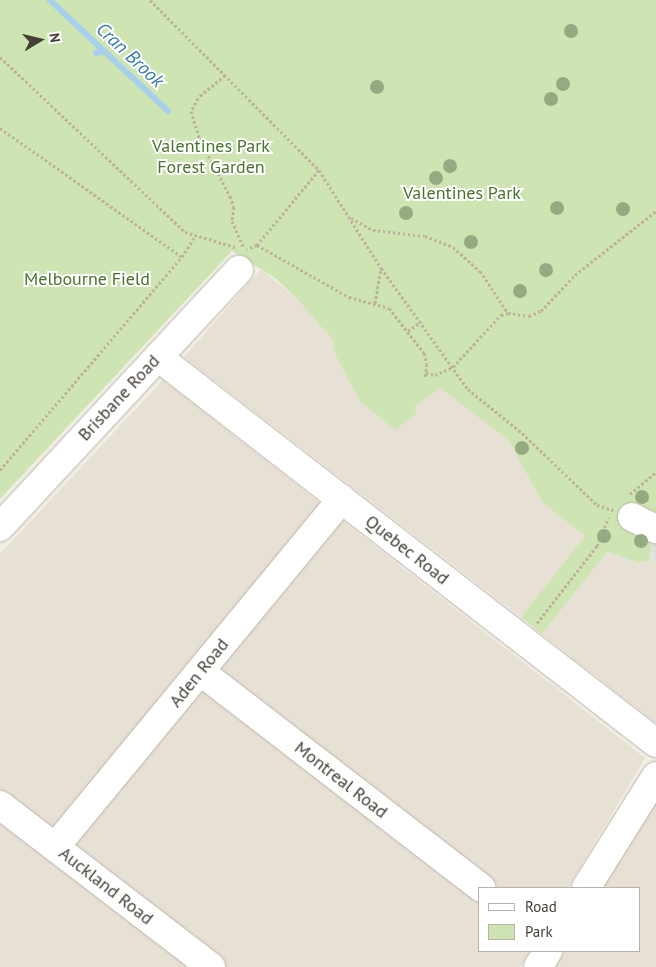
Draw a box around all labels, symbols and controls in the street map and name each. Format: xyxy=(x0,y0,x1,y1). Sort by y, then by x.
north arrow xyxy=(15,15,65,65)
water label: Cran Brook xyxy=(91,18,169,92)
text: N xyxy=(45,32,64,44)
park label: Valentines Park Forest Garden xyxy=(152,136,270,178)
park label: Valentines Park xyxy=(403,182,521,204)
park label: Melbourne Field xyxy=(24,268,150,290)
street label: Brisbane Road xyxy=(74,351,164,445)
street label: Quebec Road xyxy=(361,510,453,590)
street label: Aden Road xyxy=(165,634,233,712)
street label: Montreal Road xyxy=(290,737,392,823)
street label: Auckland Road xyxy=(55,843,157,929)
legend xyxy=(478,887,641,952)
text: Road xyxy=(525,897,557,916)
text: Park xyxy=(525,922,553,941)

